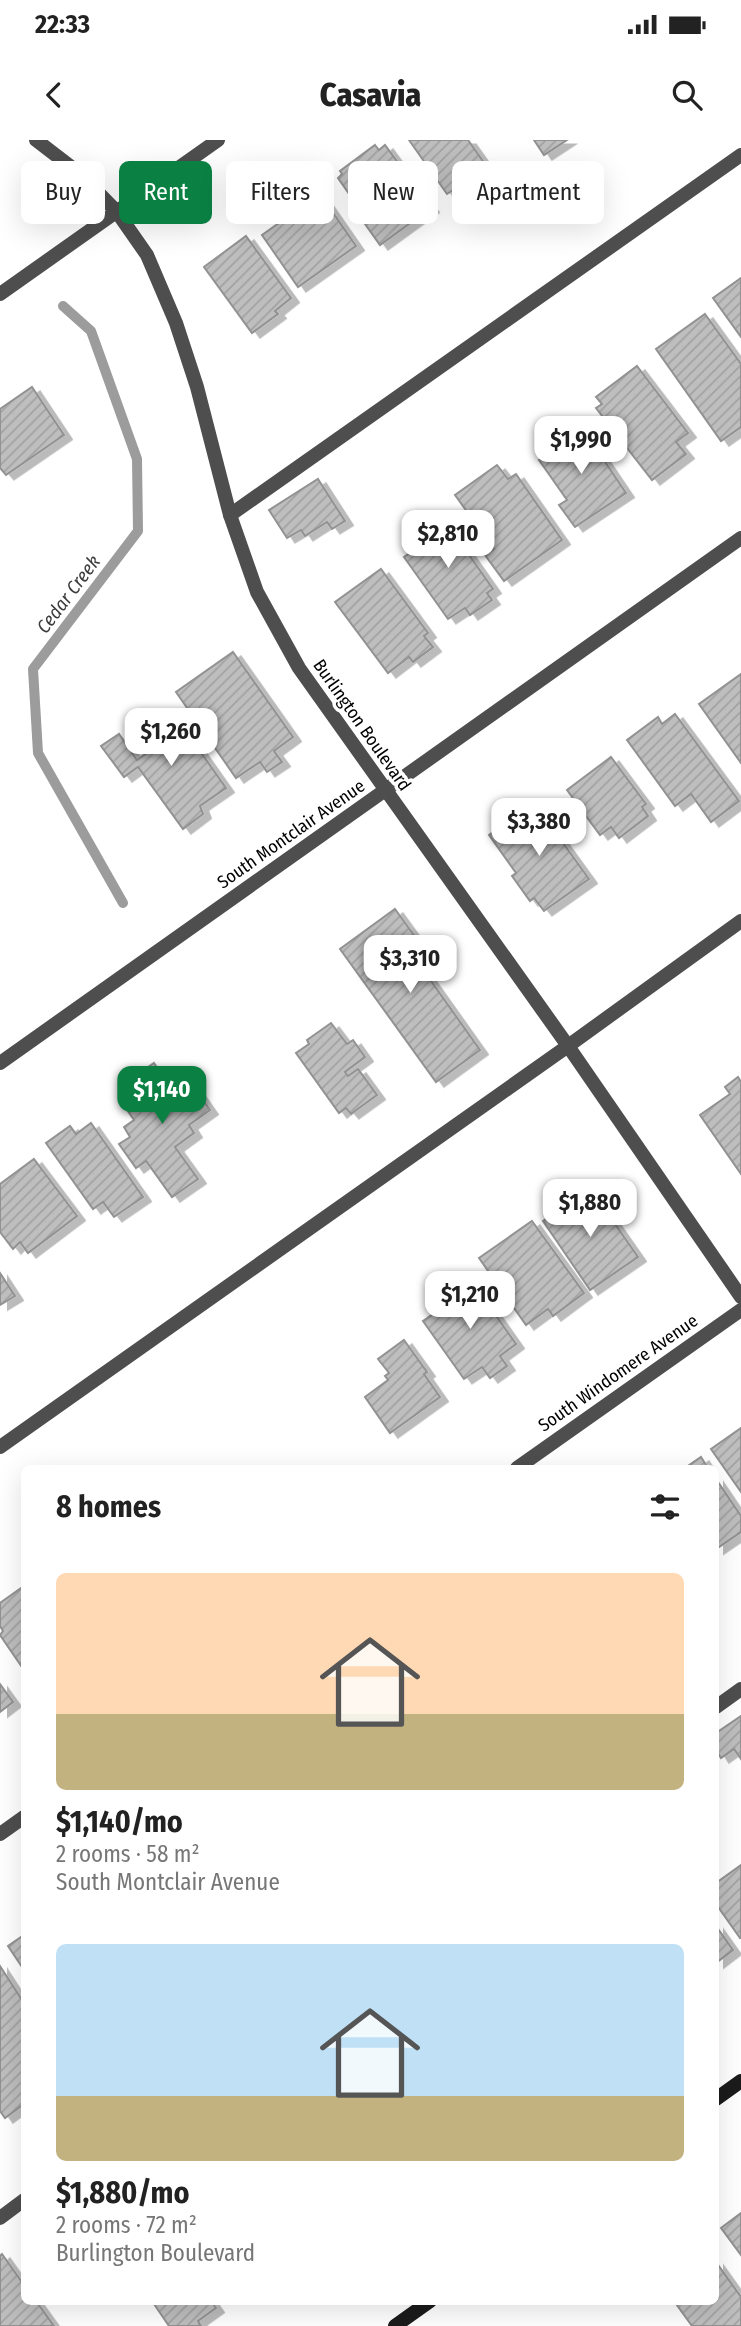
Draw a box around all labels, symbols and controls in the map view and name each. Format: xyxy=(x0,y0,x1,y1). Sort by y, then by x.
text: 22:33 xyxy=(35,9,90,40)
icon: back xyxy=(35,76,73,114)
text: Casavia xyxy=(320,76,421,114)
icon: search xyxy=(668,76,706,114)
chip: Buy xyxy=(21,161,105,224)
chip: Rent xyxy=(119,161,212,224)
chip: Filters xyxy=(226,161,334,224)
chip: New xyxy=(348,161,438,224)
chip: Apartment xyxy=(452,161,604,224)
pin: $1,990 xyxy=(524,416,638,476)
text: $1,990 xyxy=(550,425,612,453)
pin: $2,810 xyxy=(391,510,505,570)
text: $2,810 xyxy=(418,519,478,547)
water label: Cedar Creek xyxy=(32,551,105,638)
street label: Burlington Boulevard xyxy=(308,655,416,795)
pin: $1,260 xyxy=(114,708,228,768)
text: $1,260 xyxy=(141,717,201,745)
street label: South Montclair Avenue xyxy=(213,775,369,893)
pin: $3,380 xyxy=(482,798,596,858)
text: $3,380 xyxy=(507,807,571,835)
pin: $3,310 xyxy=(353,936,467,995)
text: $3,310 xyxy=(380,944,440,972)
pin: $1,140 xyxy=(105,1066,219,1126)
text: $1,140 xyxy=(133,1075,191,1103)
pin: $1,880 xyxy=(533,1180,647,1239)
text: $1,880 xyxy=(559,1188,621,1216)
pin: $1,210 xyxy=(413,1272,527,1331)
text: $1,210 xyxy=(441,1280,499,1308)
street label: South Windomere Avenue xyxy=(534,1310,702,1436)
icon: filters xyxy=(646,1488,684,1526)
text: 8 homes xyxy=(56,1489,161,1525)
icon: home xyxy=(307,1619,433,1745)
text: $1,140/mo xyxy=(56,1804,183,1840)
text: 2 rooms · 58 m² xyxy=(56,1840,200,1868)
text: South Montclair Avenue xyxy=(56,1868,280,1896)
icon: home xyxy=(307,1990,433,2116)
text: $1,880/mo xyxy=(56,2175,189,2211)
text: 2 rooms · 72 m² xyxy=(56,2211,197,2239)
text: Burlington Boulevard xyxy=(56,2239,255,2267)

